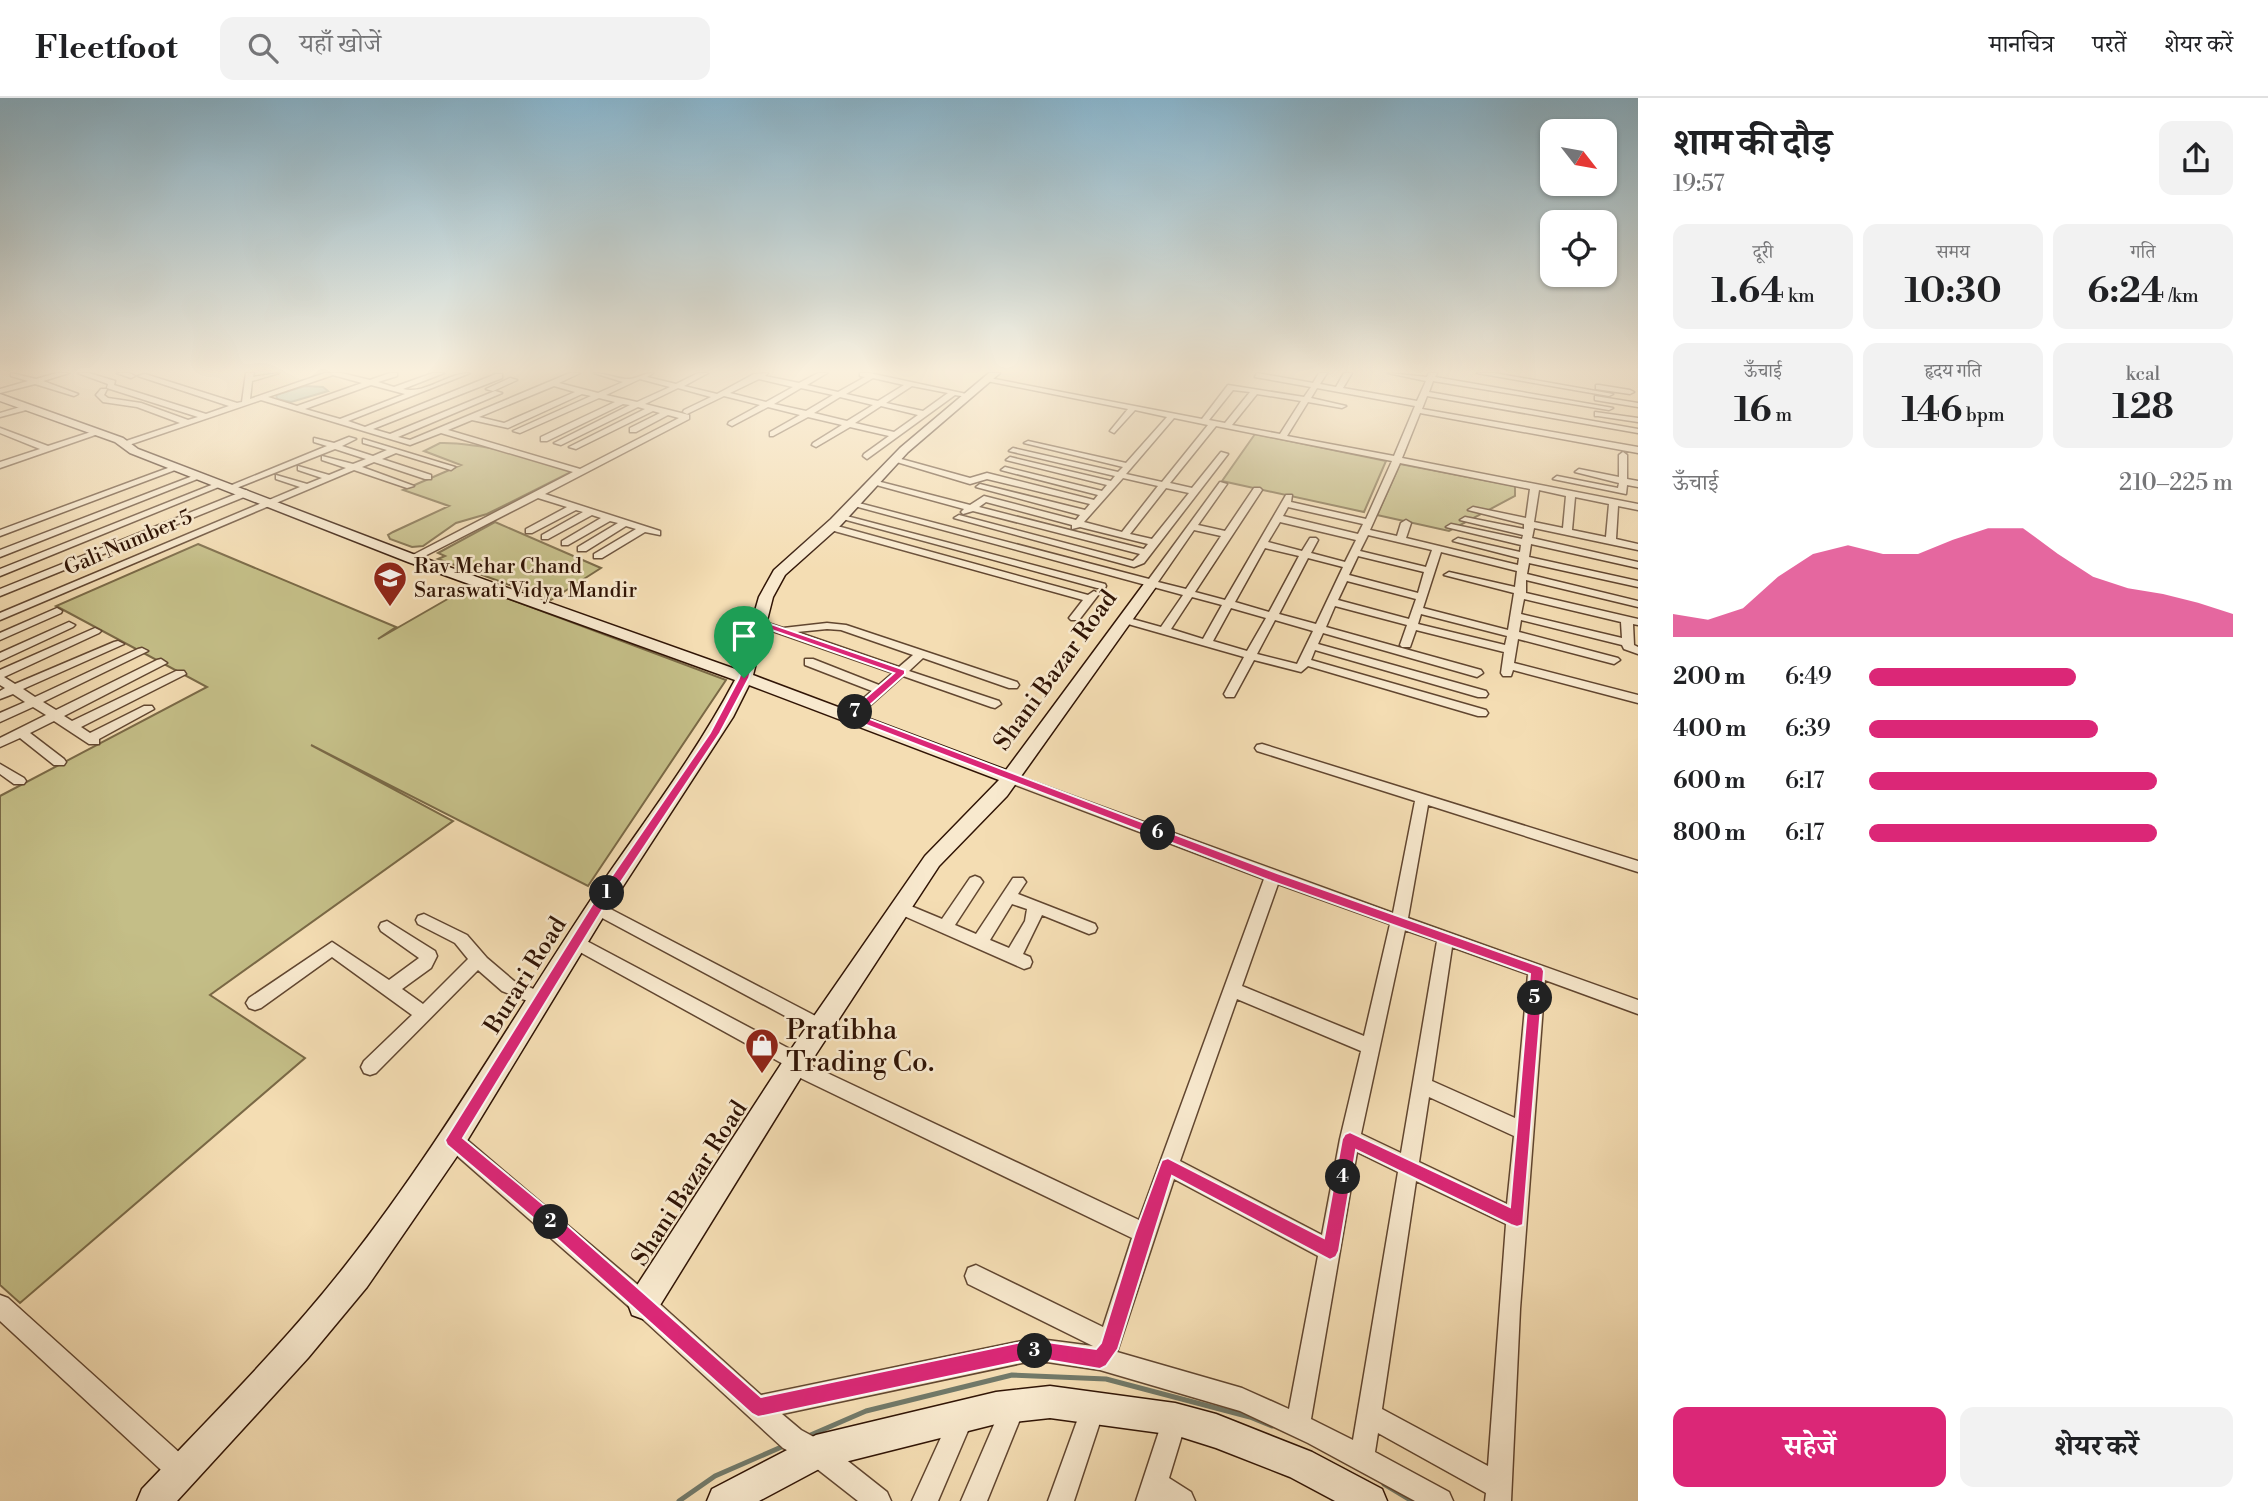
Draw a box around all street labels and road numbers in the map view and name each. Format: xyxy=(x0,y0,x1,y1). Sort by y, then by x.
street label: Gali Number 5 xyxy=(60,504,196,582)
street label: Shani Bazar Road xyxy=(988,584,1124,757)
street label: Burari Road xyxy=(478,911,574,1040)
street label: Shani Bazar Road xyxy=(625,1095,755,1272)

